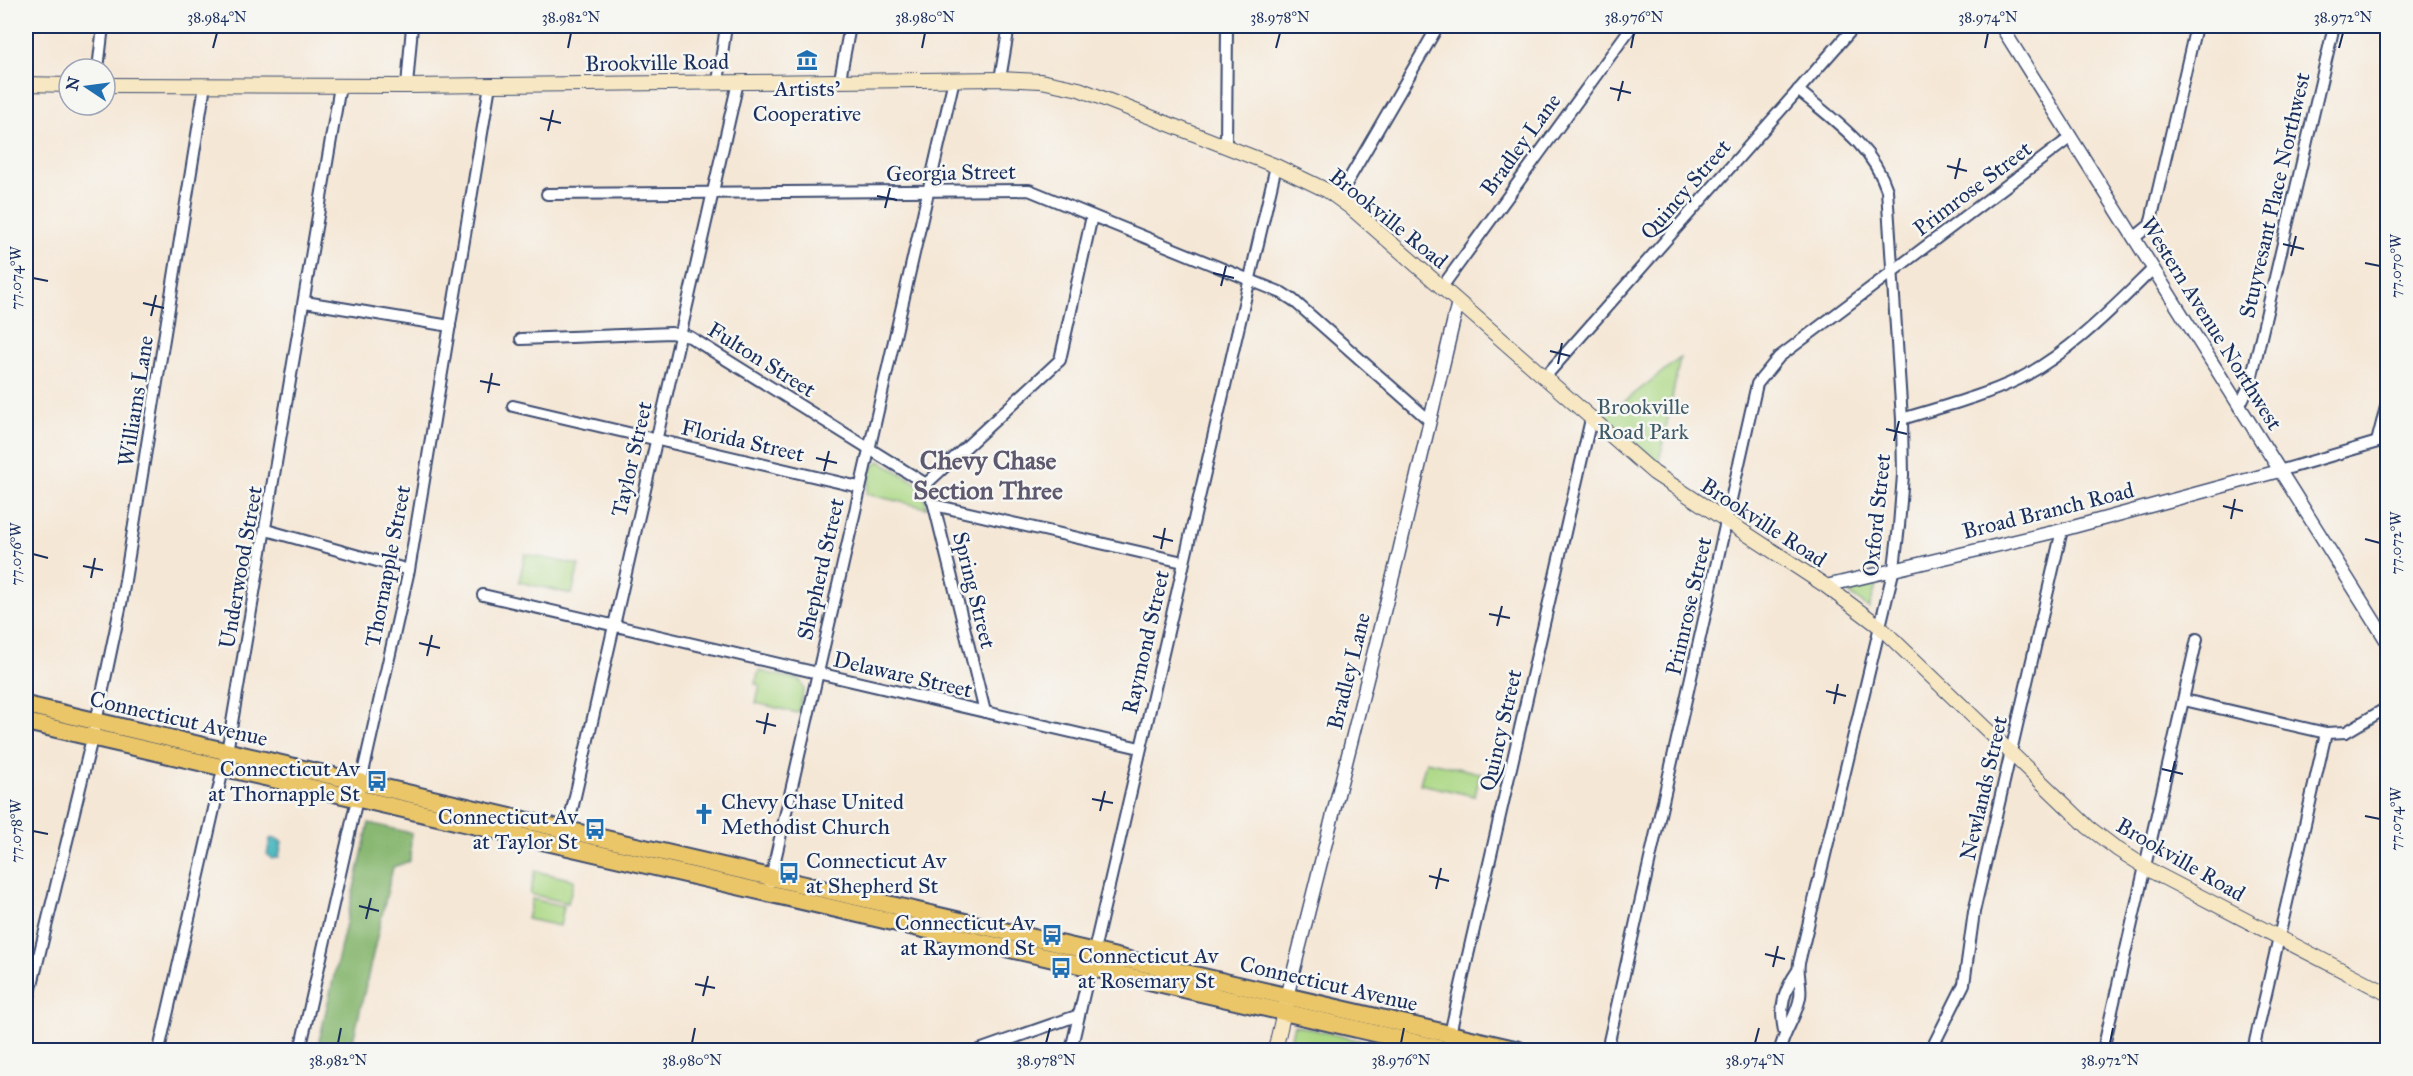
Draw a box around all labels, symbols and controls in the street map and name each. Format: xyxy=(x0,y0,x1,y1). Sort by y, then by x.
text: 38.984°N xyxy=(187,8,247,26)
text: 38.982°N xyxy=(542,8,601,26)
text: 38.980°N xyxy=(895,8,955,26)
text: 38.978°N xyxy=(1250,8,1310,26)
text: 38.976°N xyxy=(1605,8,1664,26)
text: 38.974°N xyxy=(1958,8,2018,26)
text: 38.972°N xyxy=(2314,8,2373,26)
street label: Brookville Road xyxy=(585,48,729,77)
museum icon: Artists' Cooperative xyxy=(795,48,819,72)
north arrow xyxy=(57,57,117,117)
street label: Stuyvesant Place Northwest xyxy=(2233,70,2316,321)
text: N xyxy=(62,75,84,92)
place label: Artists' Cooperative xyxy=(753,75,861,127)
street label: Bradley Lane xyxy=(1474,88,1566,201)
street label: Quincy Street xyxy=(1634,133,1736,245)
street label: Primrose Street xyxy=(1908,135,2037,242)
street label: Georgia Street xyxy=(886,158,1016,187)
street label: Brookville Road xyxy=(1324,162,1453,274)
street label: Western Avenue Northwest xyxy=(2135,212,2288,435)
text: 77.070°W xyxy=(2387,233,2405,298)
text: 77.074°W xyxy=(7,246,25,310)
street label: Fulton Street xyxy=(703,316,821,403)
street label: Williams Lane xyxy=(112,334,159,468)
park label: Brookville Road Park xyxy=(1597,393,1689,445)
street label: Taylor Street xyxy=(605,399,658,519)
street label: Florida Street xyxy=(679,413,807,468)
district label: Chevy Chase Section Three xyxy=(913,444,1063,506)
street label: Oxford Street xyxy=(1857,452,1896,578)
street label: Brookville Road xyxy=(1696,472,1832,573)
street label: Broad Branch Road xyxy=(1959,476,2137,545)
street label: Underwood Street xyxy=(213,483,268,650)
street label: Thornapple Street xyxy=(359,483,416,649)
street label: Shepherd Street xyxy=(791,495,850,643)
text: 77.072°W xyxy=(2387,511,2405,574)
text: 77.076°W xyxy=(7,522,25,585)
street label: Spring Street xyxy=(947,529,1002,652)
street label: Primrose Street xyxy=(1659,534,1718,678)
street label: Raymond Street xyxy=(1116,567,1175,717)
street label: Bradley Lane xyxy=(1321,610,1376,732)
street label: Delaware Street xyxy=(831,645,975,704)
street label: Quincy Street xyxy=(1473,666,1528,794)
street label: Connecticut Avenue xyxy=(87,685,271,752)
street label: Newlands Street xyxy=(1954,713,2013,863)
place label: Connecticut Av at Thornapple St xyxy=(208,755,361,807)
bus stop icon: Connecticut Av at Thornapple St xyxy=(365,769,389,793)
text: 77.074°W xyxy=(2387,787,2405,851)
place label: Chevy Chase United Methodist Church xyxy=(721,788,904,840)
text: 77.078°W xyxy=(7,799,25,863)
church icon: Chevy Chase United Methodist Church xyxy=(692,802,716,826)
place label: Connecticut Av at Taylor St xyxy=(438,803,579,855)
street label: Brookville Road xyxy=(2111,812,2250,907)
bus stop icon: Connecticut Av at Taylor St xyxy=(583,817,607,841)
place label: Connecticut Av at Shepherd St xyxy=(806,847,948,899)
bus stop icon: Connecticut Av at Shepherd St xyxy=(777,861,801,885)
place label: Connecticut Av at Raymond St xyxy=(895,909,1036,961)
bus stop icon: Connecticut Av at Raymond St xyxy=(1040,923,1064,947)
place label: Connecticut Av at Rosemary St xyxy=(1078,942,1220,994)
street label: Connecticut Avenue xyxy=(1237,950,1421,1017)
bus stop icon: Connecticut Av at Rosemary St xyxy=(1049,956,1073,980)
text: 38.982°N xyxy=(309,1051,368,1069)
text: 38.980°N xyxy=(662,1051,722,1069)
text: 38.978°N xyxy=(1016,1051,1076,1069)
text: 38.976°N xyxy=(1372,1051,1431,1069)
text: 38.974°N xyxy=(1725,1051,1785,1069)
text: 38.972°N xyxy=(2081,1051,2140,1069)

